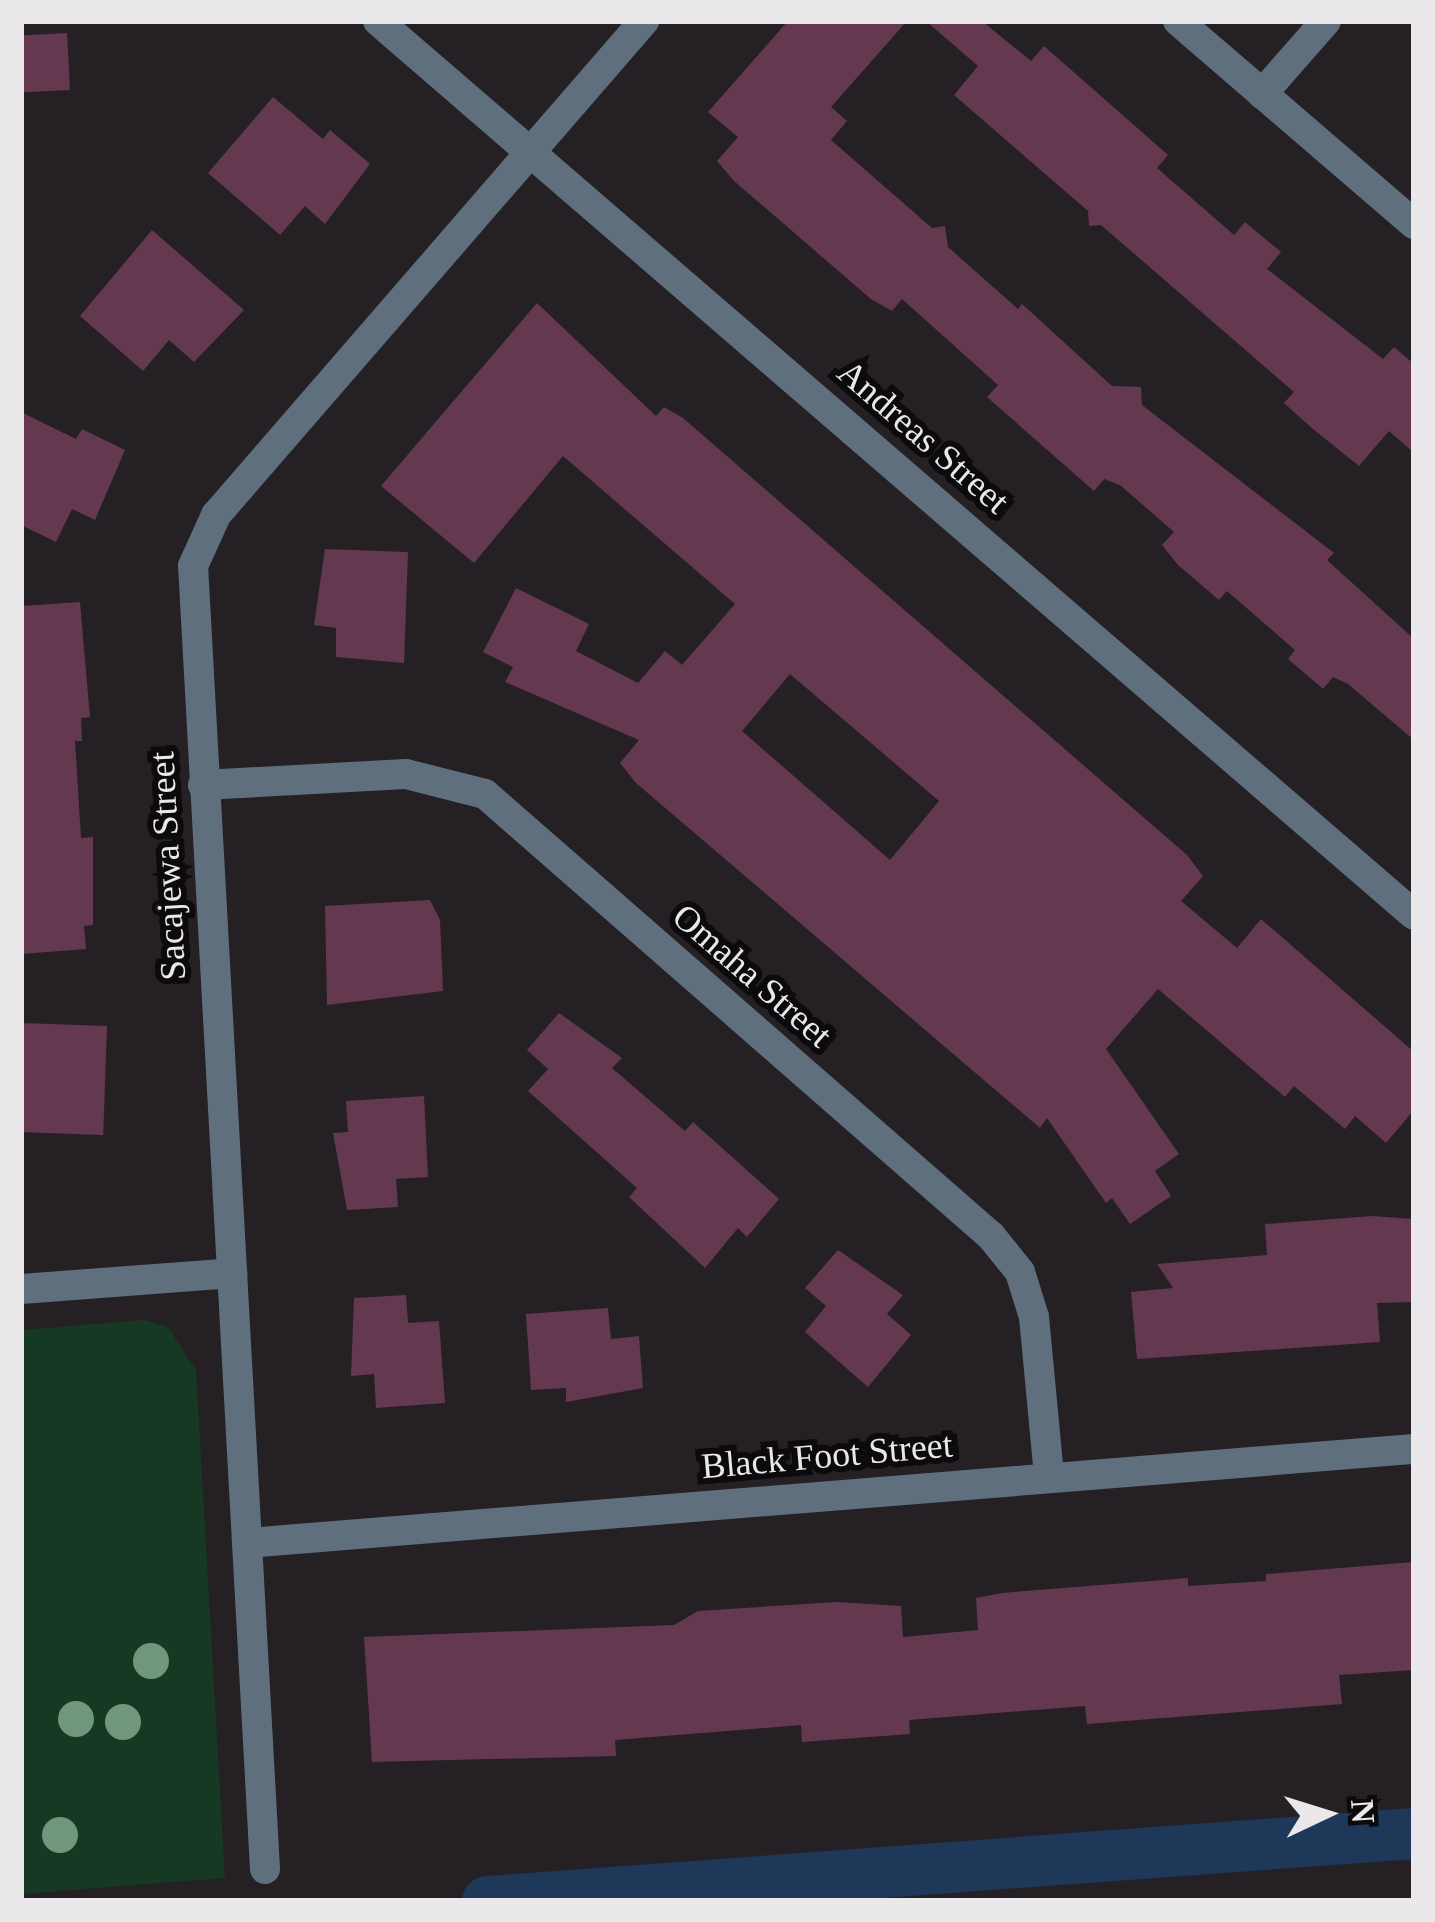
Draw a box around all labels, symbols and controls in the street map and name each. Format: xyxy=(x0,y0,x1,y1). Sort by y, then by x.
street label: Andreas Street xyxy=(828,351,1018,523)
street label: Sacajewa Street xyxy=(140,751,196,981)
street label: Omaha Street xyxy=(664,895,840,1057)
street label: Black Foot Street xyxy=(700,1424,954,1488)
north arrow xyxy=(1267,1754,1387,1874)
text: N xyxy=(1344,1798,1382,1825)

